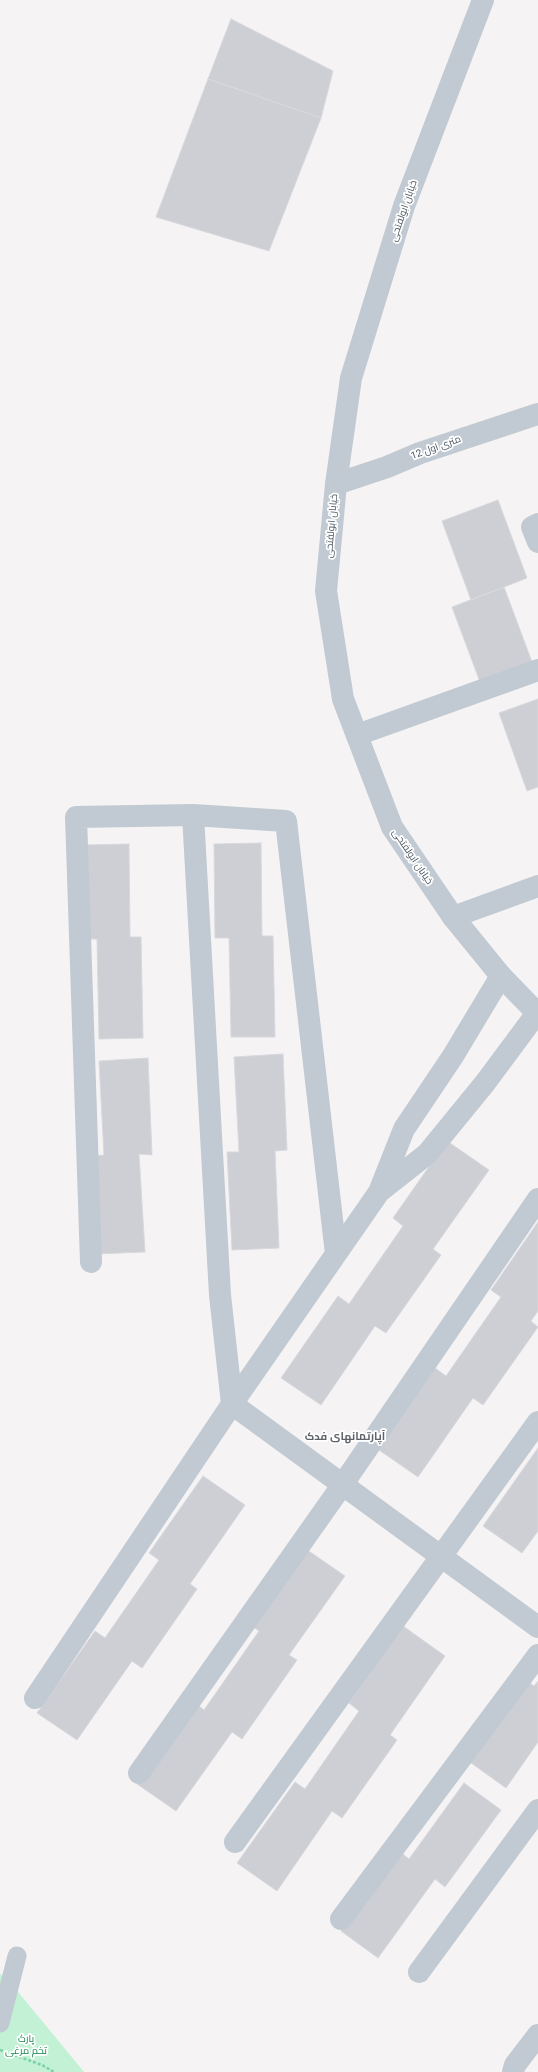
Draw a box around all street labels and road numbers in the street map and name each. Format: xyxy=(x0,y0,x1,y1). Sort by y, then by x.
street label: خیابان ابولفتحی xyxy=(388,179,420,243)
street label: 12 متری اول xyxy=(409,433,463,463)
street label: خیابان ابولفتحی xyxy=(323,493,341,559)
street label: خیابان ابولفتحی xyxy=(389,827,435,887)

